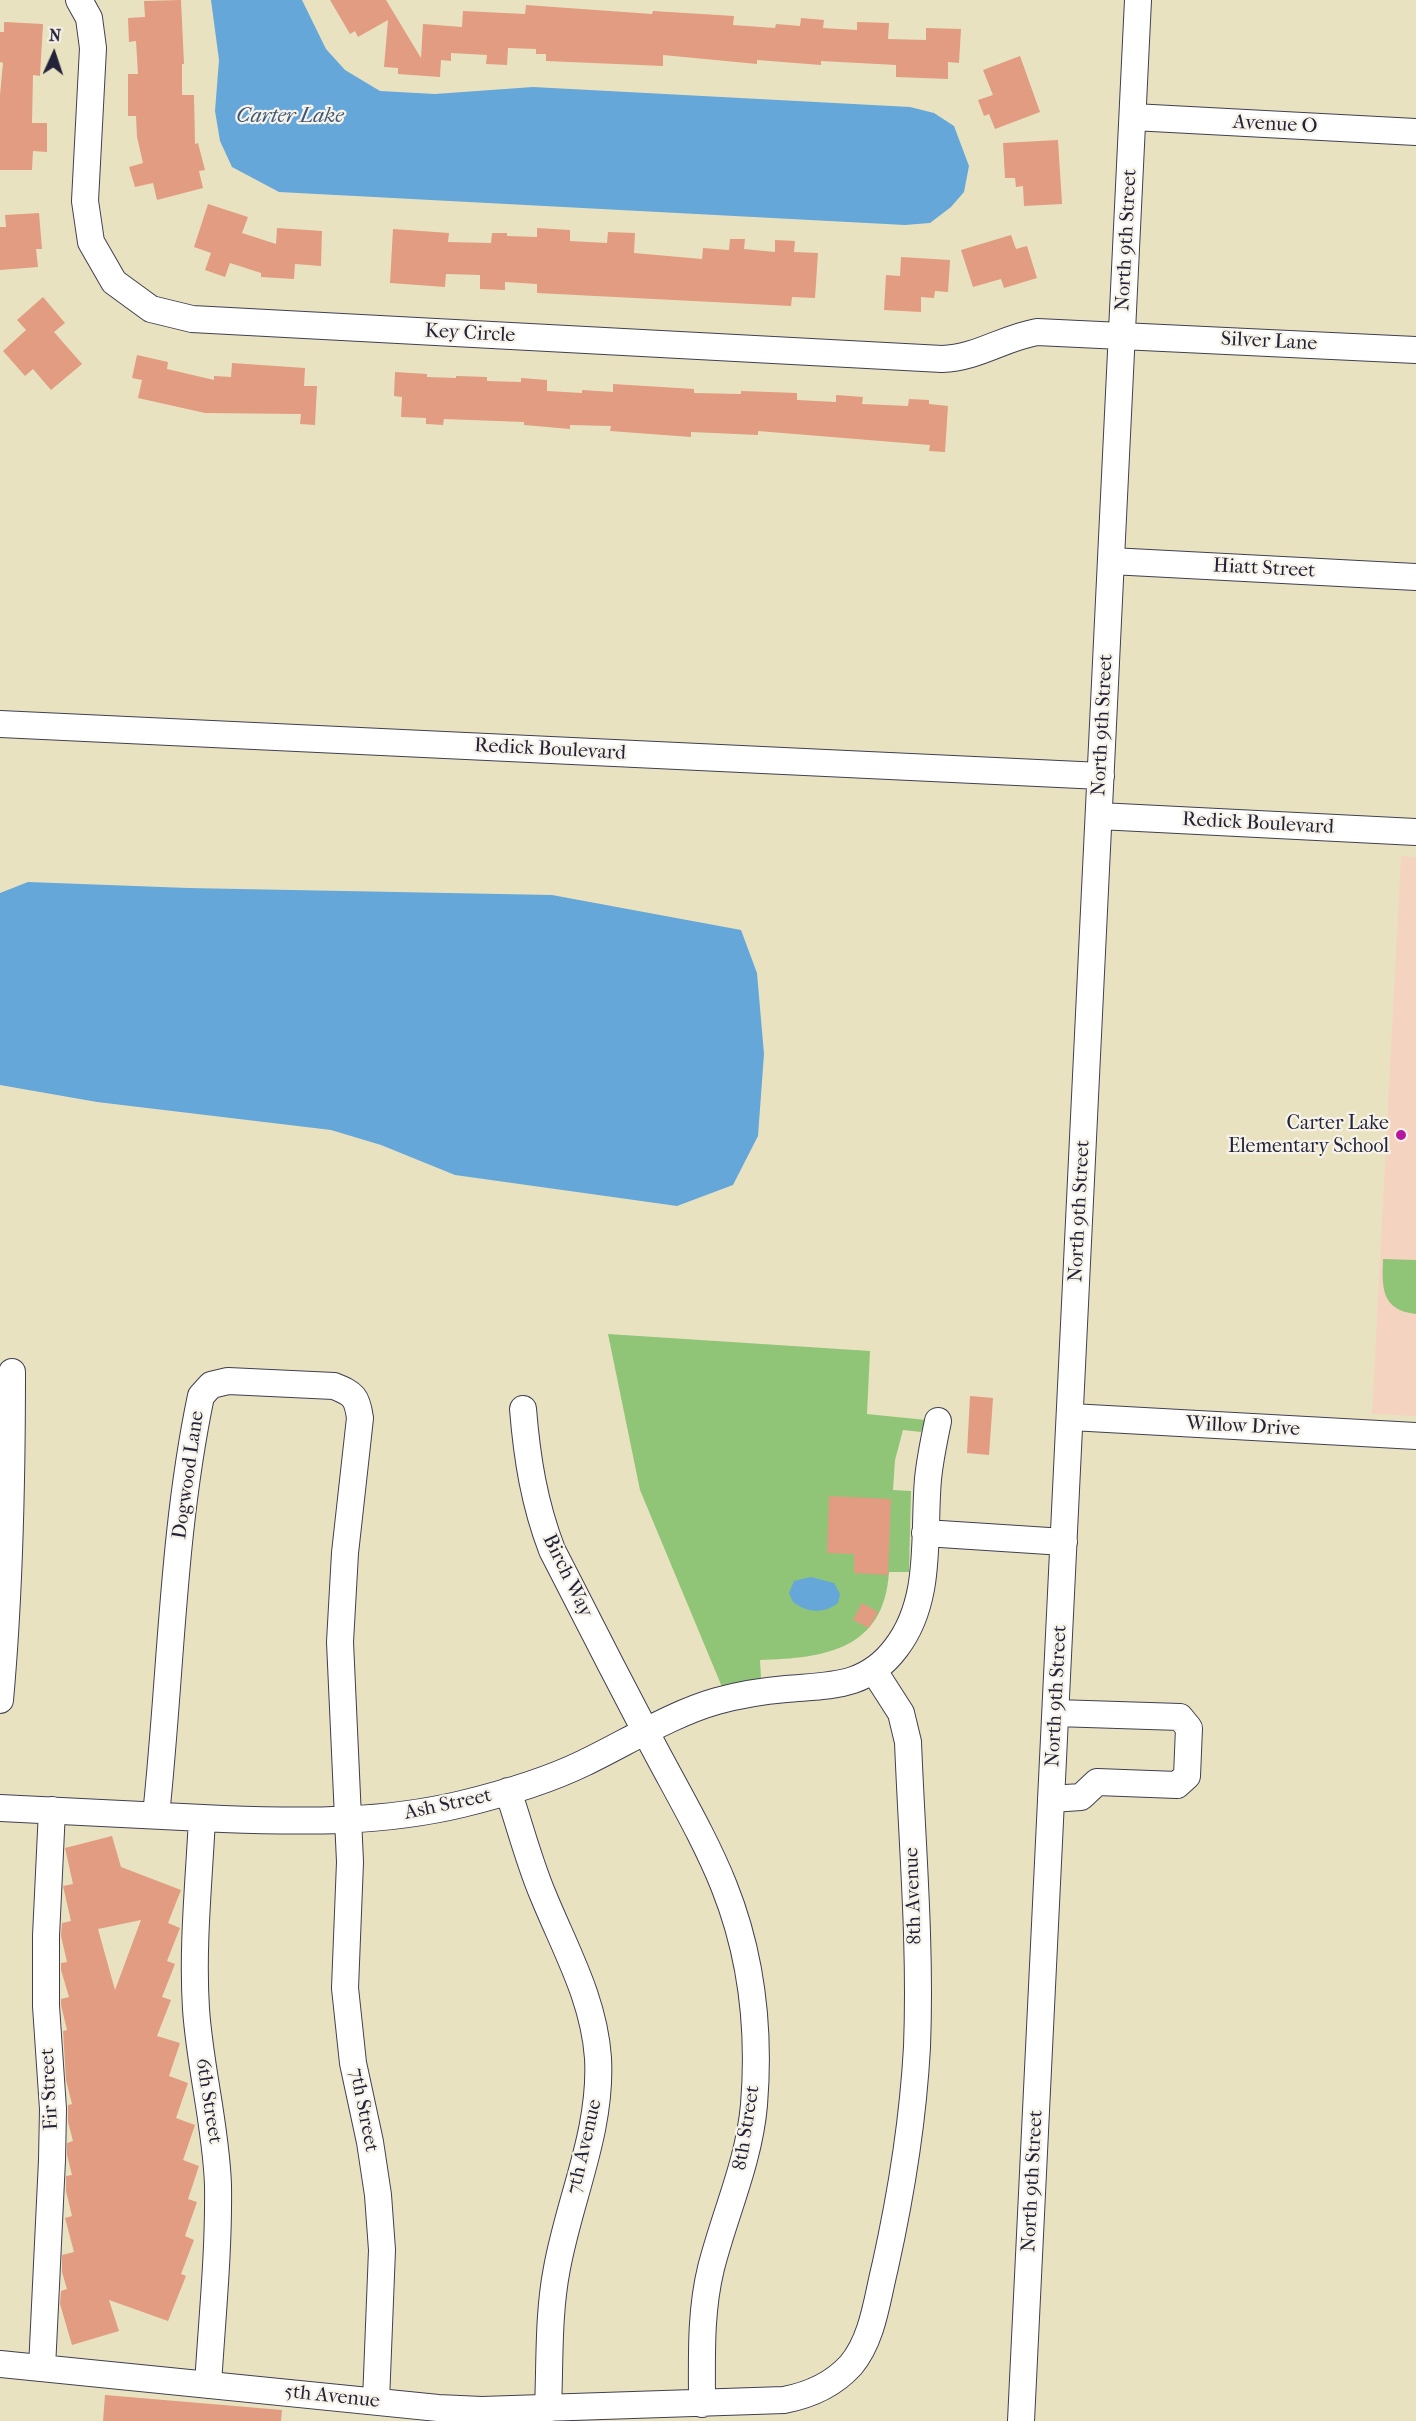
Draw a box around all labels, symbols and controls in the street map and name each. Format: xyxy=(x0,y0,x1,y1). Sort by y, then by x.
north arrow xyxy=(24,24,84,84)
text: N xyxy=(48,26,62,45)
water label: Carter Lake xyxy=(236,104,344,130)
street label: Avenue O xyxy=(1232,111,1318,139)
street label: North 9th Street xyxy=(1111,168,1143,312)
street label: Key Circle xyxy=(424,320,516,348)
street label: Silver Lane xyxy=(1220,327,1318,357)
street label: Hiatt Street xyxy=(1212,554,1316,584)
street label: North 9th Street xyxy=(1087,653,1119,797)
street label: Redick Boulevard xyxy=(474,734,626,766)
street label: Redick Boulevard xyxy=(1182,808,1334,840)
place label: Carter Lake Elementary School xyxy=(1228,1112,1389,1159)
marker: Carter Lake Elementary School xyxy=(1394,1128,1408,1142)
street label: North 9th Street xyxy=(1064,1139,1096,1283)
street label: Dogwood Lane xyxy=(168,1409,210,1541)
street label: Willow Drive xyxy=(1185,1412,1301,1442)
street label: Birch Way xyxy=(537,1531,597,1621)
street label: North 9th Street xyxy=(1041,1624,1073,1768)
street label: Ash Street xyxy=(402,1784,494,1826)
street label: 8th Avenue xyxy=(900,1847,928,1945)
street label: Fir Street xyxy=(36,2047,64,2131)
street label: 6th Street xyxy=(189,2057,227,2145)
street label: 7th Street xyxy=(343,2066,383,2154)
street label: 8th Street xyxy=(728,2084,766,2172)
street label: 7th Avenue xyxy=(562,2097,608,2197)
street label: North 9th Street xyxy=(1017,2109,1049,2253)
street label: 5th Avenue xyxy=(283,2380,381,2414)

